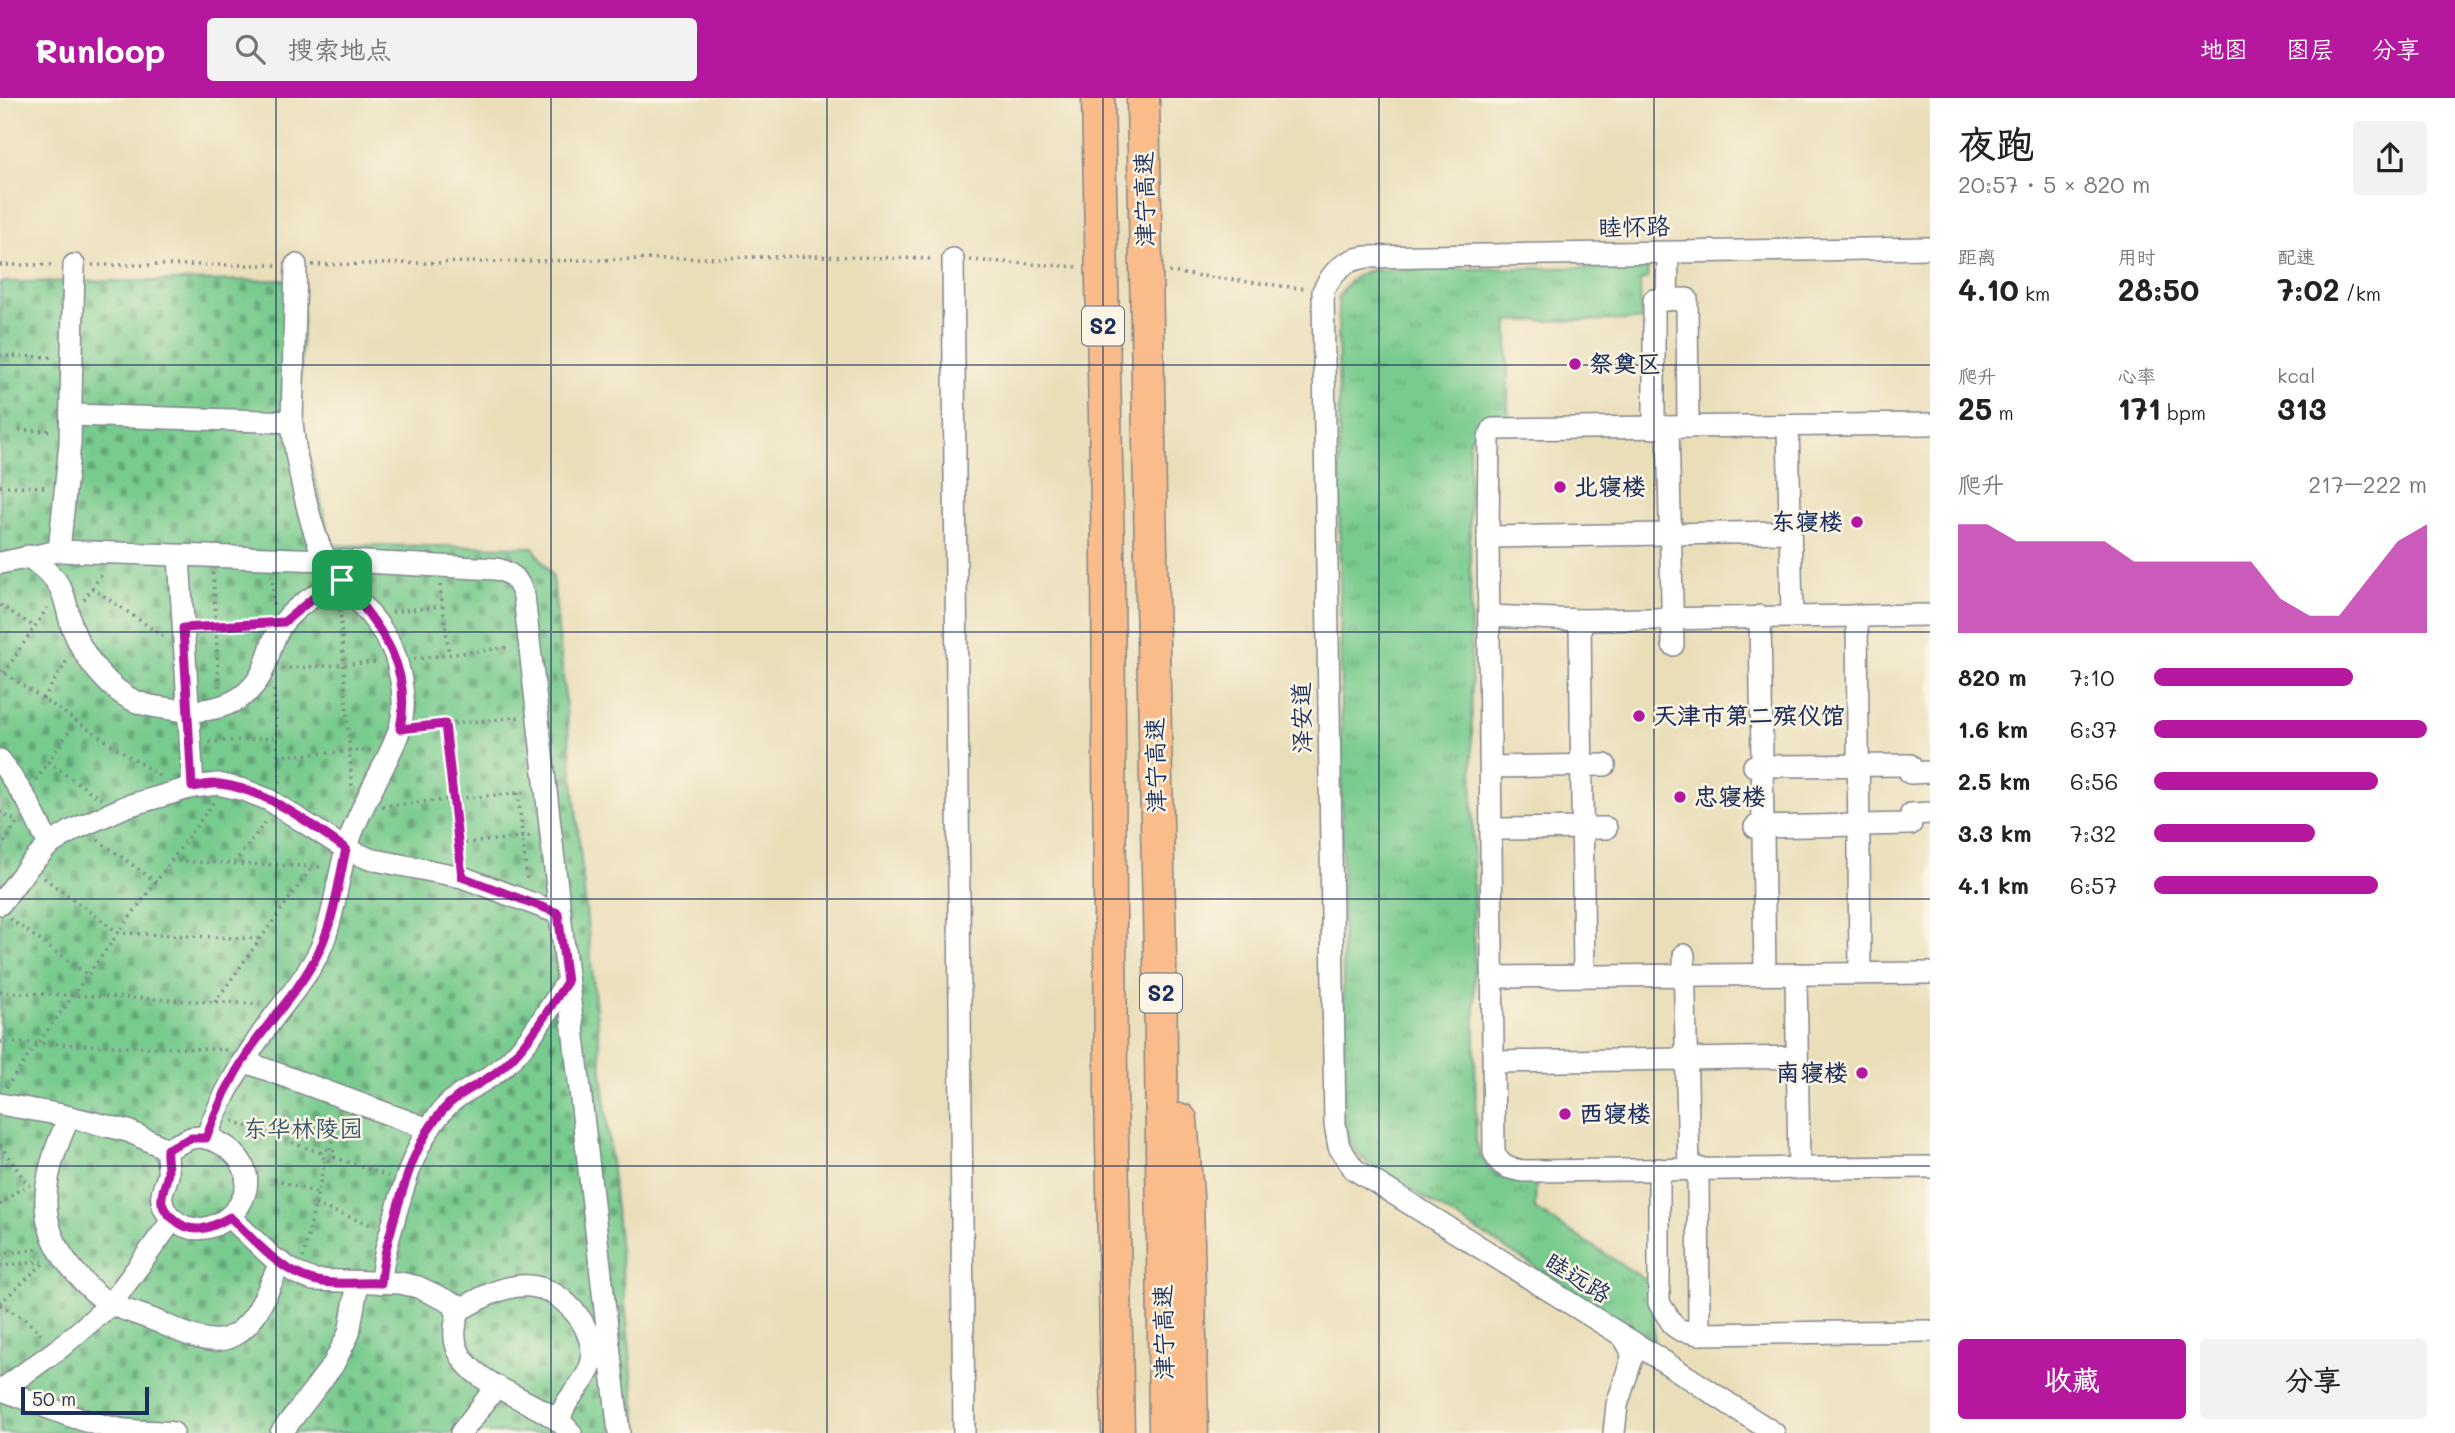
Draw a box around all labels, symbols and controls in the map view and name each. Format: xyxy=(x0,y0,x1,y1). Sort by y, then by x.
search box xyxy=(207,18,697,81)
text: Runloop xyxy=(35,28,165,71)
icon: search xyxy=(231,30,269,68)
text: 搜索地点 xyxy=(287,32,391,66)
text: 地图 xyxy=(2200,33,2248,64)
text: 图层 xyxy=(2286,33,2334,64)
text: 分享 xyxy=(2372,33,2420,64)
text: 夜跑 xyxy=(1958,118,2034,168)
button: share xyxy=(2353,121,2427,195)
street label: 津宁高速 xyxy=(1127,151,1160,247)
text: 20:57 · 5 × 820 m xyxy=(1958,169,2150,199)
street label: 睦怀路 xyxy=(1598,209,1670,242)
text: 距离 xyxy=(1958,244,1996,269)
text: 用时 xyxy=(2118,244,2156,269)
text: 配速 xyxy=(2277,244,2315,269)
text: 4.10 xyxy=(1958,269,2019,309)
text: 28:50 xyxy=(2118,269,2199,309)
text: 7:02 xyxy=(2277,269,2340,309)
text: km xyxy=(2019,281,2050,306)
text: /km xyxy=(2340,281,2381,306)
road number: S2 xyxy=(1082,306,1124,345)
place label: 祭奠区 xyxy=(1589,347,1661,378)
marker: 祭奠区 xyxy=(1567,356,1583,372)
text: 爬升 xyxy=(1958,363,1996,388)
text: 心率 xyxy=(2118,363,2156,388)
text: kcal xyxy=(2277,363,2315,388)
text: 25 xyxy=(1958,388,1992,428)
text: 171 xyxy=(2118,388,2161,428)
text: 313 xyxy=(2277,388,2327,428)
text: m xyxy=(1992,400,2014,425)
text: bpm xyxy=(2161,400,2206,425)
text: 爬升 xyxy=(1958,469,2004,499)
text: 217–222 m xyxy=(2308,469,2427,499)
place label: 北寝楼 xyxy=(1574,470,1646,501)
marker: 北寝楼 xyxy=(1552,479,1568,495)
place label: 东寝楼 xyxy=(1771,505,1843,536)
marker: 东寝楼 xyxy=(1849,514,1865,530)
pin xyxy=(312,550,372,610)
icon: arrive xyxy=(323,561,361,599)
text: 820 m xyxy=(1958,662,2026,692)
text: 7:10 xyxy=(2070,662,2114,692)
street label: 泽安道 xyxy=(1284,682,1317,754)
place label: 天津市第二殡仪馆 xyxy=(1653,699,1845,730)
marker: 天津市第二殡仪馆 xyxy=(1631,708,1647,724)
text: 1.6 km xyxy=(1958,714,2028,744)
text: 6:37 xyxy=(2070,714,2117,744)
street label: 津宁高速 xyxy=(1138,717,1171,813)
text: 2.5 km xyxy=(1958,766,2030,796)
text: 6:56 xyxy=(2070,766,2118,796)
place label: 忠寝楼 xyxy=(1694,780,1766,811)
marker: 忠寝楼 xyxy=(1672,789,1688,805)
text: 3.3 km xyxy=(1958,818,2032,848)
text: 7:32 xyxy=(2070,818,2116,848)
text: 4.1 km xyxy=(1958,870,2029,900)
text: 6:57 xyxy=(2070,870,2117,900)
road number: S2 xyxy=(1140,974,1182,1012)
place label: 南寝楼 xyxy=(1776,1056,1848,1087)
marker: 南寝楼 xyxy=(1854,1065,1870,1081)
place label: 西寝楼 xyxy=(1579,1097,1651,1128)
marker: 西寝楼 xyxy=(1557,1106,1573,1122)
park label: 东华林陵园 xyxy=(243,1112,363,1143)
street label: 睦远路 xyxy=(1540,1245,1618,1309)
street label: 津宁高速 xyxy=(1146,1284,1179,1380)
button: 收藏 xyxy=(1958,1339,2186,1419)
button: 分享 xyxy=(2200,1339,2427,1419)
scale bar xyxy=(21,1384,149,1416)
text: 50 m xyxy=(32,1386,76,1411)

